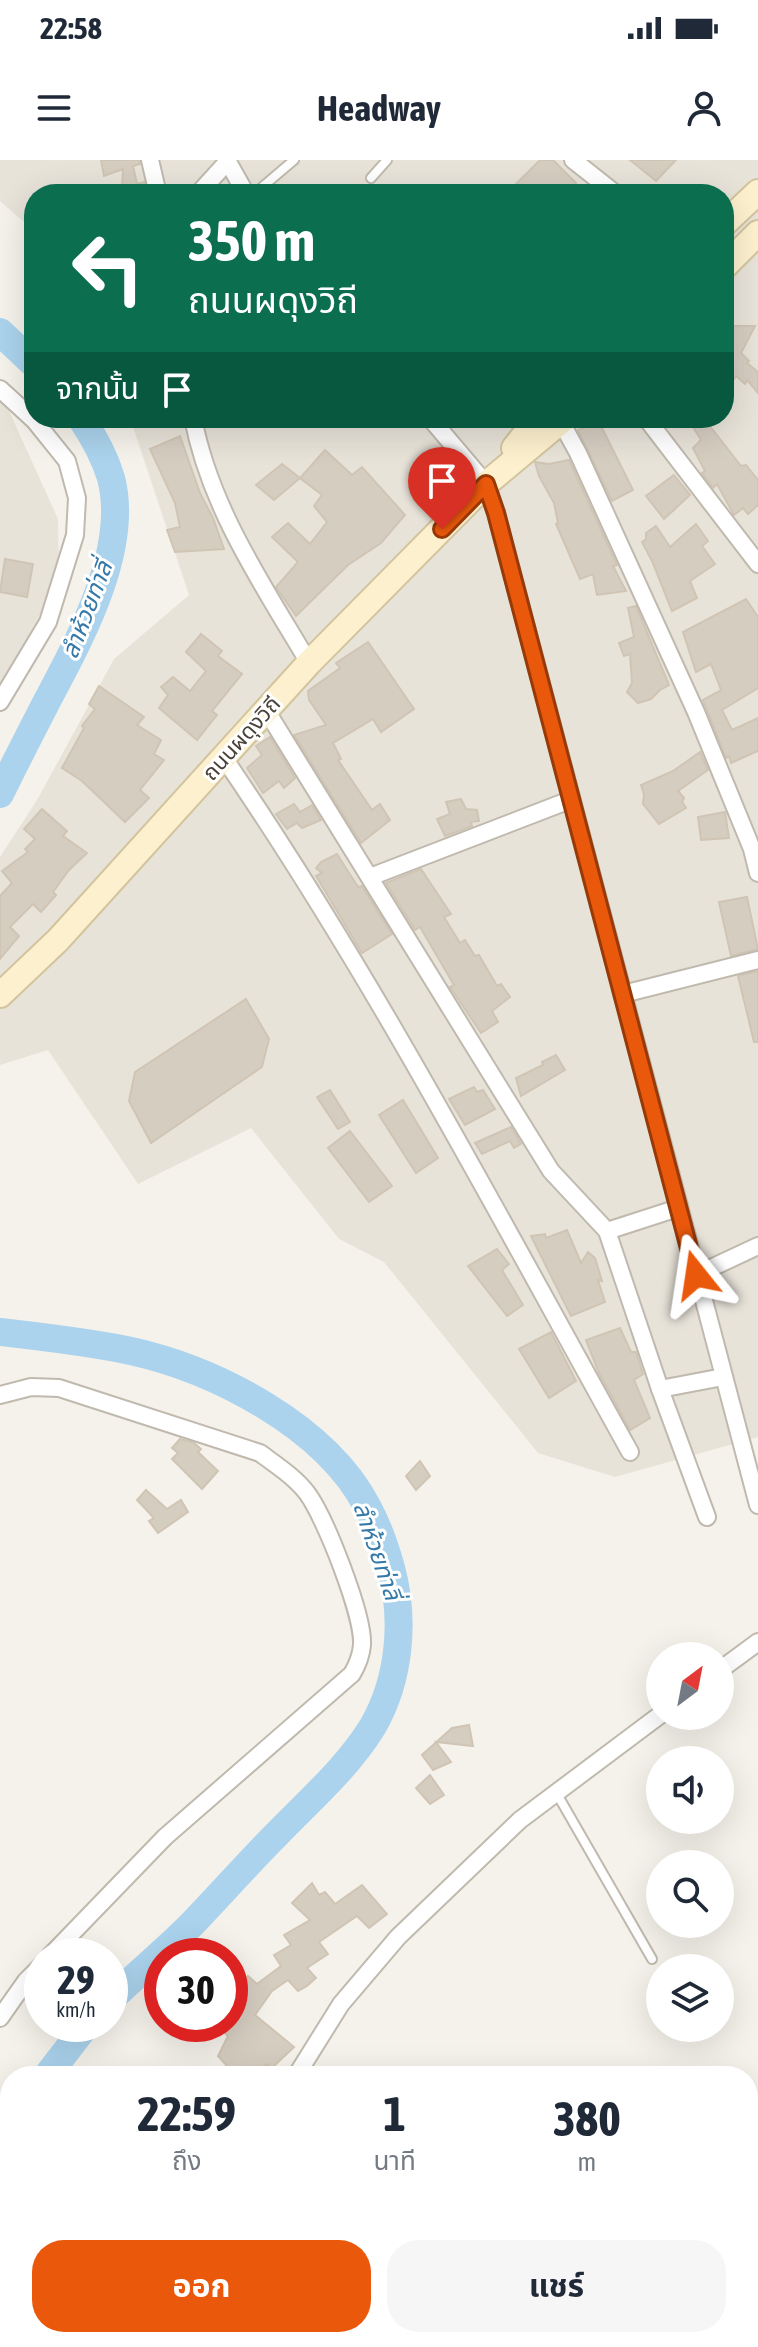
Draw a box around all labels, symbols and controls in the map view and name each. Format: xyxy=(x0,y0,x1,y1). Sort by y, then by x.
text: 22:58 xyxy=(40,11,102,45)
icon: menu xyxy=(32,86,76,130)
icon: person xyxy=(682,86,726,130)
text: Headway xyxy=(317,87,441,129)
text: 350 m xyxy=(188,209,315,273)
icon: left xyxy=(56,216,160,320)
text: ถนนผดุงวิถี xyxy=(188,279,358,321)
icon: arrive xyxy=(155,368,199,412)
text: จากนั้น xyxy=(56,371,139,405)
pin xyxy=(408,447,476,529)
icon: arrive xyxy=(420,459,464,503)
water label: ลำห้วยท่าลี่ xyxy=(53,553,119,662)
street label: ถนนผดุงวิถี xyxy=(197,691,286,786)
position arrow xyxy=(654,1233,738,1317)
water label: ลำห้วยท่าลี่ xyxy=(348,1497,411,1607)
north arrow xyxy=(646,1642,734,1730)
map controls xyxy=(646,1642,734,2042)
button: sound xyxy=(646,1746,734,1834)
button: search xyxy=(646,1850,734,1938)
speed limit sign: 30 xyxy=(144,1938,248,2042)
button: layers xyxy=(646,1954,734,2042)
text: 29 xyxy=(57,1957,95,2002)
text: km/h xyxy=(56,1998,96,2021)
text: 22:59 xyxy=(137,2086,236,2141)
text: 1 xyxy=(383,2086,406,2141)
text: 380 xyxy=(553,2091,621,2146)
text: ถึง xyxy=(172,2146,202,2176)
text: นาที xyxy=(373,2146,416,2176)
text: m xyxy=(577,2147,596,2177)
button: ออก xyxy=(32,2240,371,2332)
button: แชร์ xyxy=(387,2240,726,2332)

